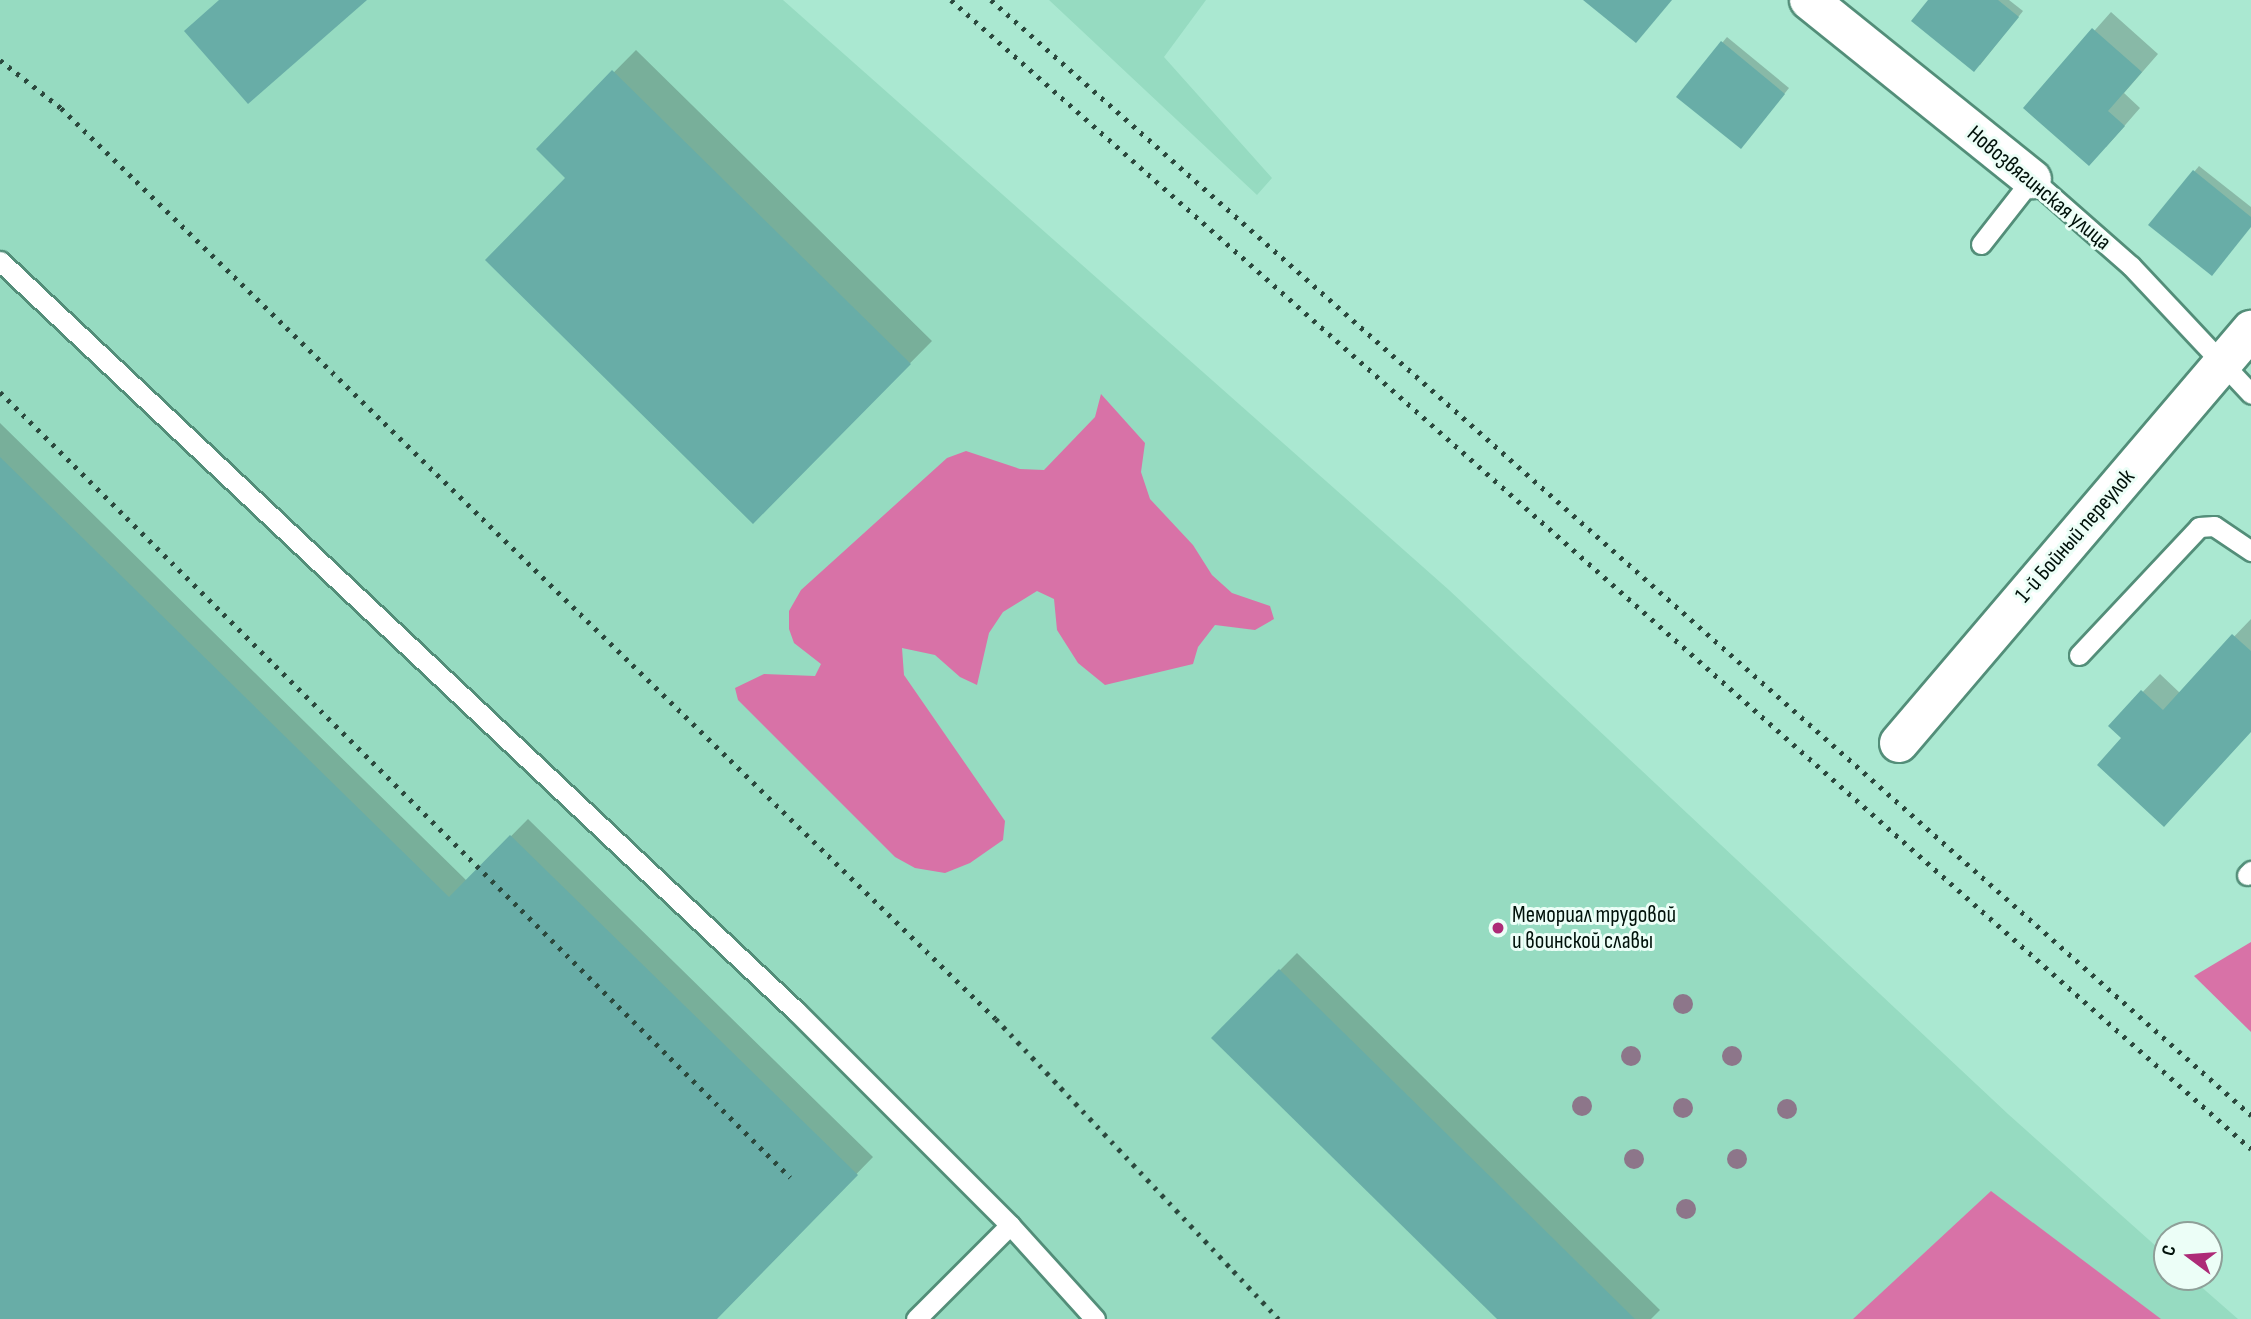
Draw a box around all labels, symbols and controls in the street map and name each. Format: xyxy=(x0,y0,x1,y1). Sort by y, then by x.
street label: Новозвягинская улица xyxy=(1962,120,2116,256)
street label: 1-й Бойный переулок xyxy=(2009,464,2141,608)
place label: Мемориал трудовой и воинской славы xyxy=(1512,901,1676,955)
marker: Мемориал трудовой и воинской славы xyxy=(1490,920,1506,936)
north arrow xyxy=(2153,1221,2223,1291)
text: С xyxy=(2157,1243,2182,1258)

